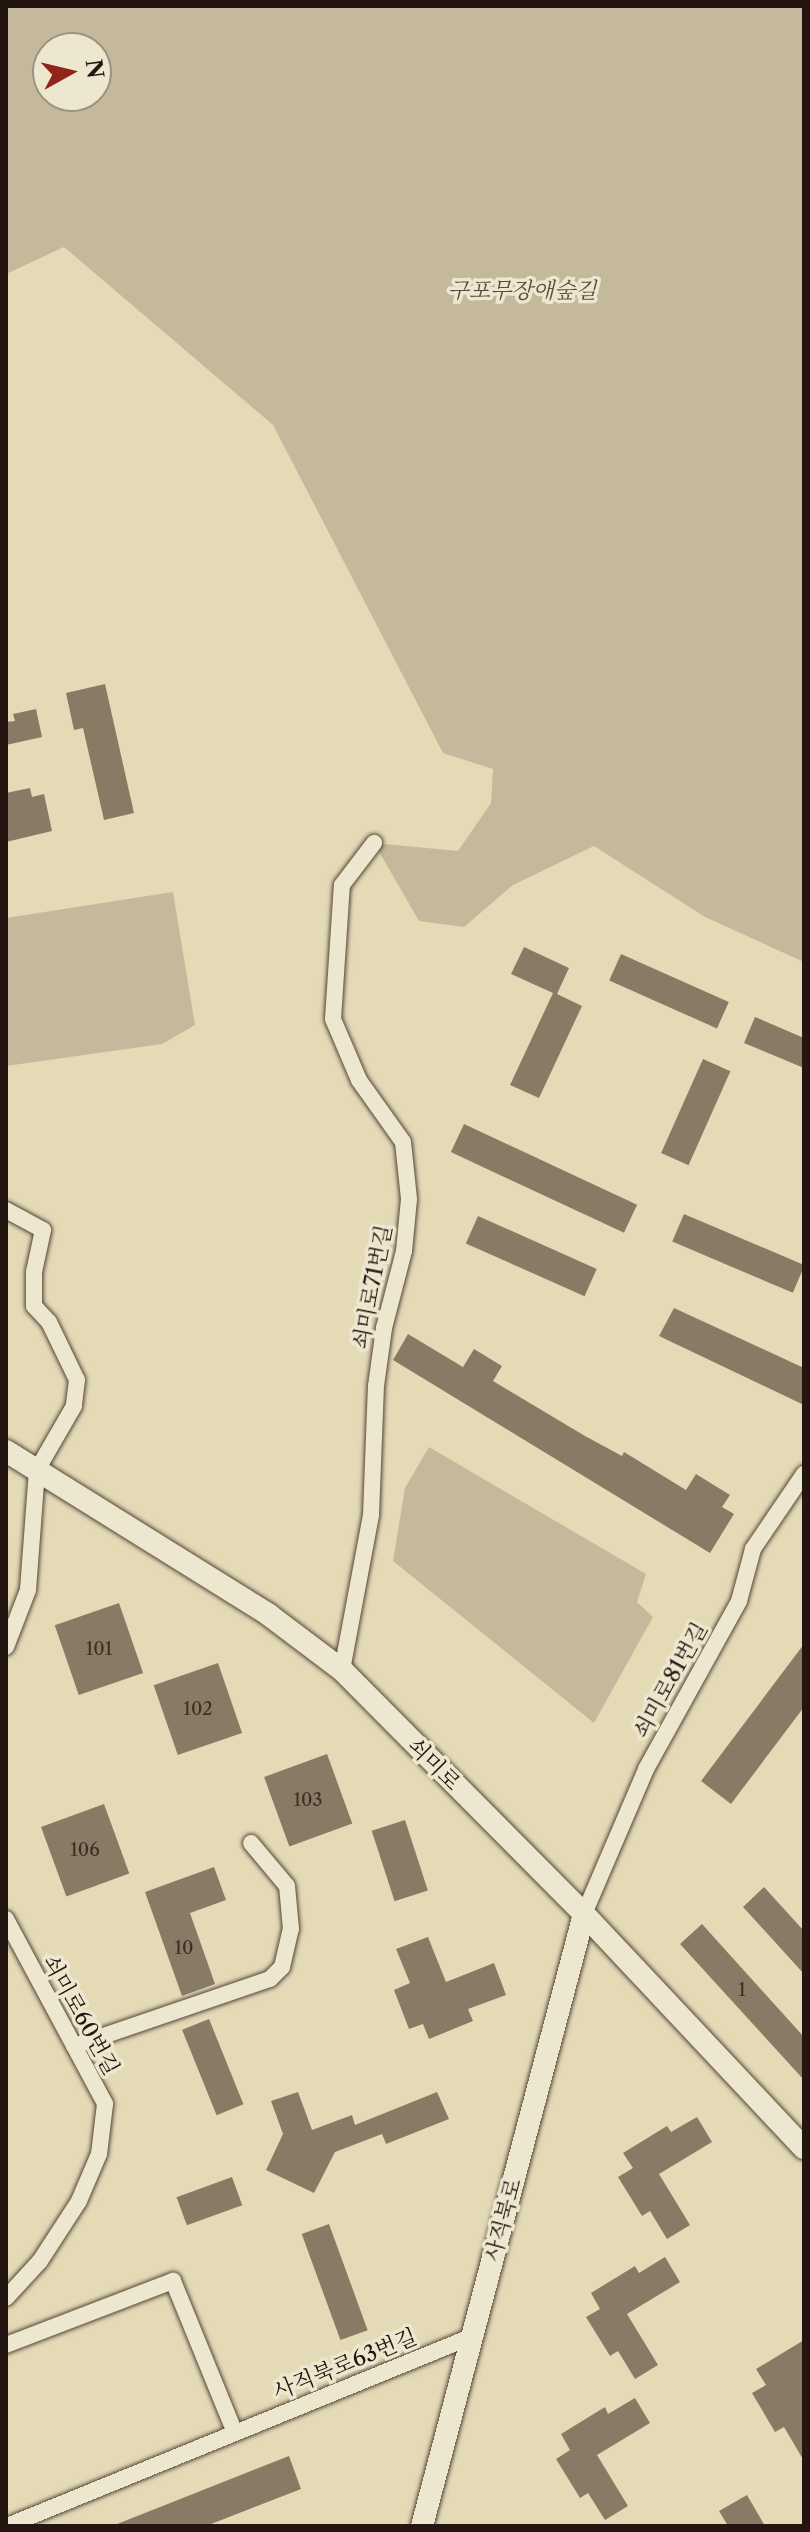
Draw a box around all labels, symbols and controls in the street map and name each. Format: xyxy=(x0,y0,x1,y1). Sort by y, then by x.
north arrow xyxy=(32,32,112,112)
text: N xyxy=(80,58,109,80)
park label: 구포무장애숲길 xyxy=(448,278,596,304)
street label: 쇠미로71번길 xyxy=(347,1222,397,1352)
street label: 쇠미로81번길 xyxy=(627,1617,713,1743)
house number: 101 xyxy=(86,1638,112,1660)
house number: 102 xyxy=(183,1698,213,1720)
street label: 쇠미로 xyxy=(402,1732,466,1796)
house number: 103 xyxy=(294,1789,322,1811)
house number: 106 xyxy=(70,1839,100,1861)
house number: 10 xyxy=(175,1937,193,1959)
street label: 쇠미로60번길 xyxy=(37,1950,125,2080)
house number: 1 xyxy=(738,1979,746,2001)
street label: 사직북로 xyxy=(479,2176,527,2264)
street label: 사직북로63번길 xyxy=(269,2323,421,2405)

